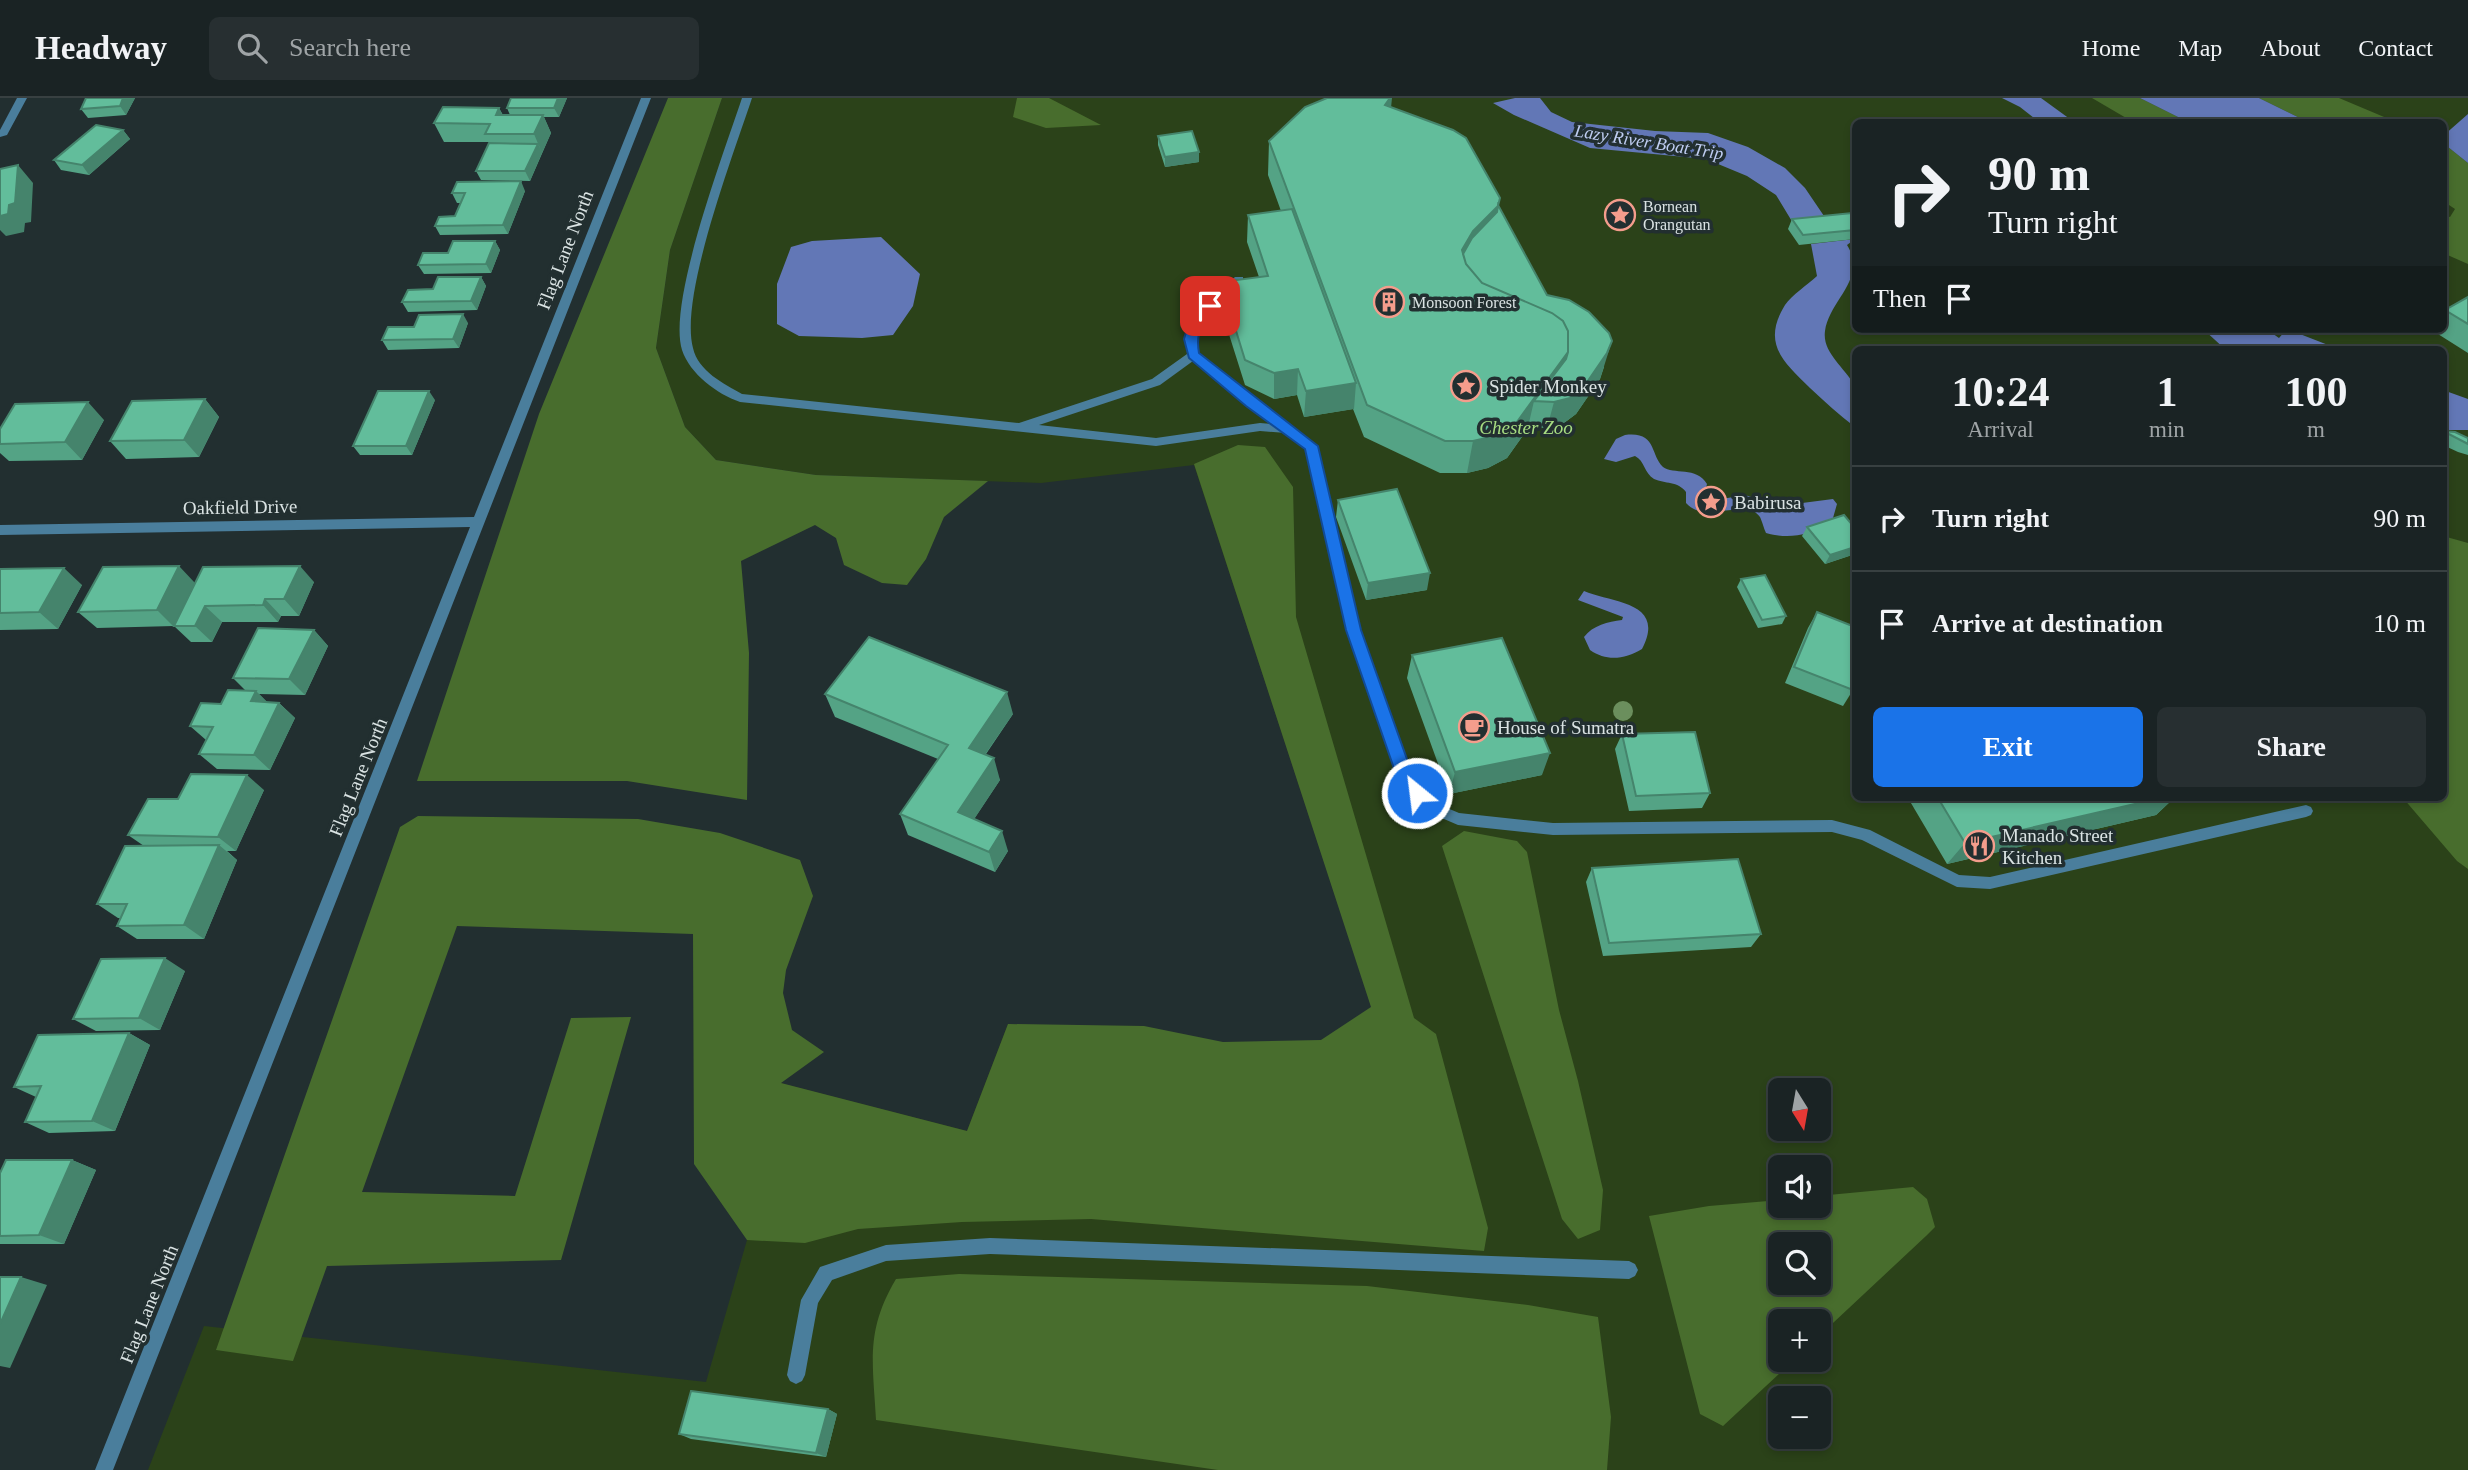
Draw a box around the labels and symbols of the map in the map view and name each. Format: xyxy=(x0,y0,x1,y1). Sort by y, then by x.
water label: Lazy River Boat Trip xyxy=(1572,120,1725,164)
street label: Flag Lane North xyxy=(533,187,597,312)
place icon: Bornean Orangutan xyxy=(1603,198,1637,232)
place label: Bornean Orangutan xyxy=(1643,198,1711,234)
pin xyxy=(1180,276,1240,336)
building icon: Monsoon Forest xyxy=(1372,285,1406,319)
place label: Monsoon Forest xyxy=(1412,294,1517,311)
place icon: Spider Monkey xyxy=(1449,369,1483,403)
place label: Spider Monkey xyxy=(1489,376,1607,397)
park label: Chester Zoo xyxy=(1479,417,1573,438)
place icon: Babirusa xyxy=(1694,485,1728,519)
place label: Babirusa xyxy=(1734,492,1802,513)
street label: Oakfield Drive xyxy=(183,496,297,518)
cafe icon: House of Sumatra xyxy=(1457,710,1491,744)
street label: Flag Lane North xyxy=(325,714,391,839)
place label: House of Sumatra xyxy=(1497,717,1635,738)
position arrow xyxy=(1380,756,1454,830)
place label: Manado Street Kitchen xyxy=(2002,825,2114,868)
restaurant icon: Manado Street Kitchen xyxy=(1962,829,1996,863)
north arrow xyxy=(1768,1078,1830,1141)
street label: Flag Lane North xyxy=(116,1241,182,1366)

